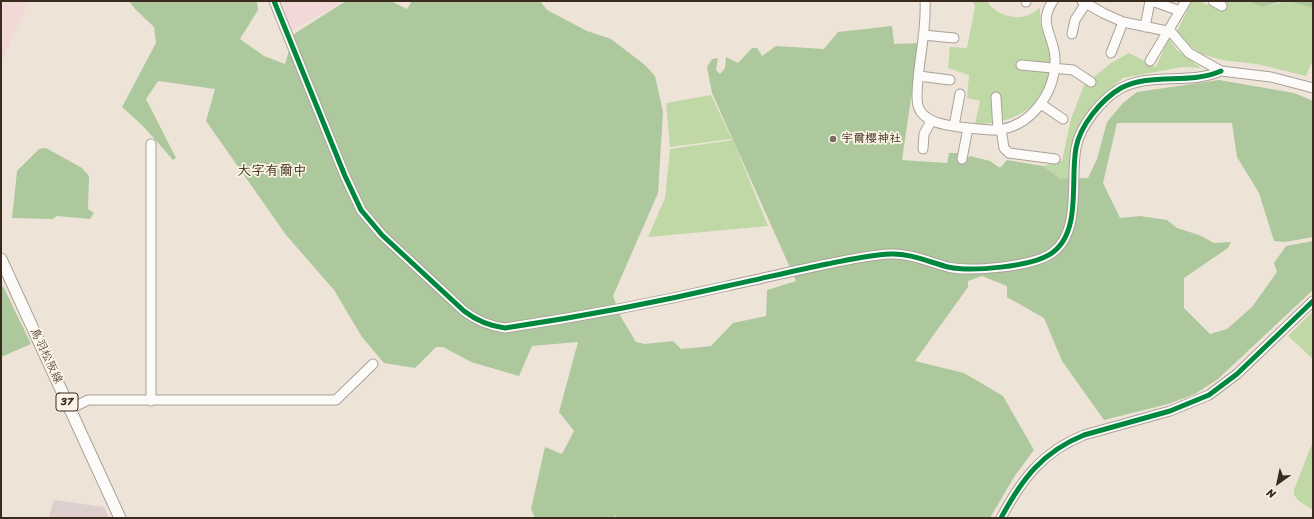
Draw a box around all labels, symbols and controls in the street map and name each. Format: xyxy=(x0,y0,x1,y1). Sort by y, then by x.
place label: 宇爾櫻神社 xyxy=(841,132,901,146)
marker: 宇爾櫻神社 xyxy=(828,134,838,144)
district label: 大字有爾中 xyxy=(237,163,307,179)
street label: 鳥羽松阪線 xyxy=(27,326,65,386)
road number: 37 xyxy=(56,393,78,411)
north arrow xyxy=(1258,463,1298,503)
text: N xyxy=(1263,483,1280,504)

